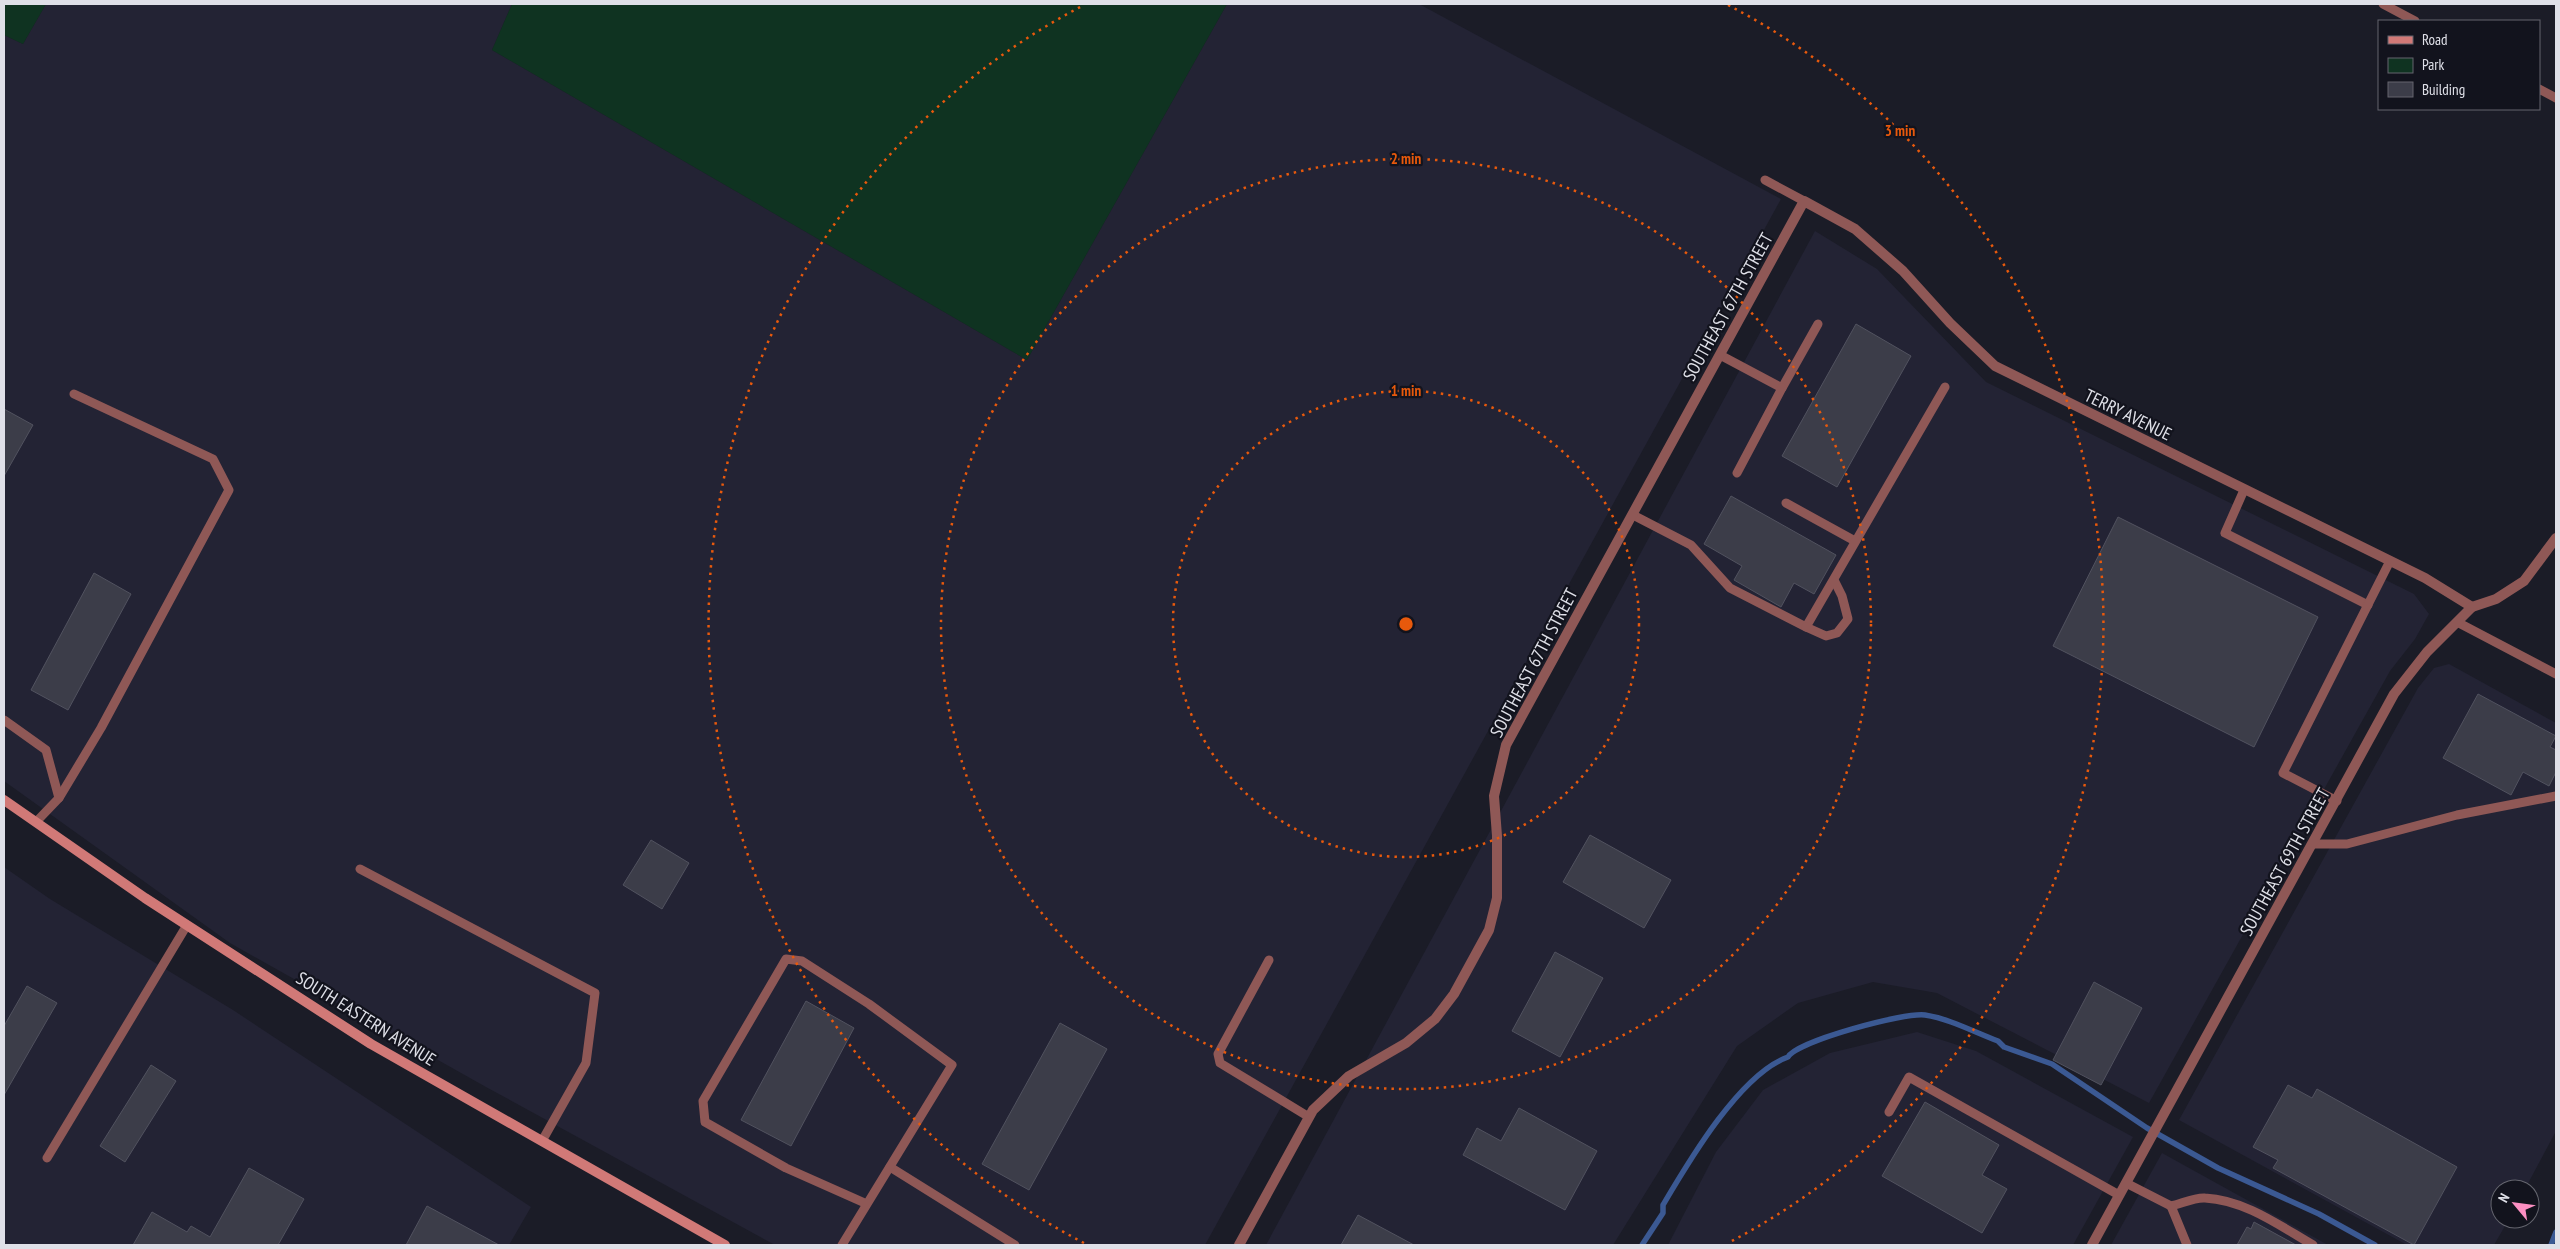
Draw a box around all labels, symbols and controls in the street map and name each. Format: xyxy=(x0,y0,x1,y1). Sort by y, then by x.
legend xyxy=(2378,20,2540,110)
text: Road xyxy=(2422,30,2448,49)
text: Park xyxy=(2422,55,2444,74)
text: Building xyxy=(2422,80,2465,99)
text: 3 min xyxy=(1885,121,1915,140)
text: 2 min xyxy=(1391,149,1421,168)
street label: SOUTHEAST 67TH STREET xyxy=(1677,229,1778,385)
text: 1 min xyxy=(1391,381,1421,400)
street label: TERRY AVENUE xyxy=(2081,384,2176,446)
street label: SOUTHEAST 67TH STREET xyxy=(1485,584,1583,741)
centre of rings xyxy=(1397,615,1415,633)
street label: SOUTHEAST 69TH STREET xyxy=(2234,784,2335,940)
street label: SOUTH EASTERN AVENUE xyxy=(292,966,440,1071)
north arrow xyxy=(2490,1179,2540,1229)
text: N xyxy=(2494,1190,2513,1205)

